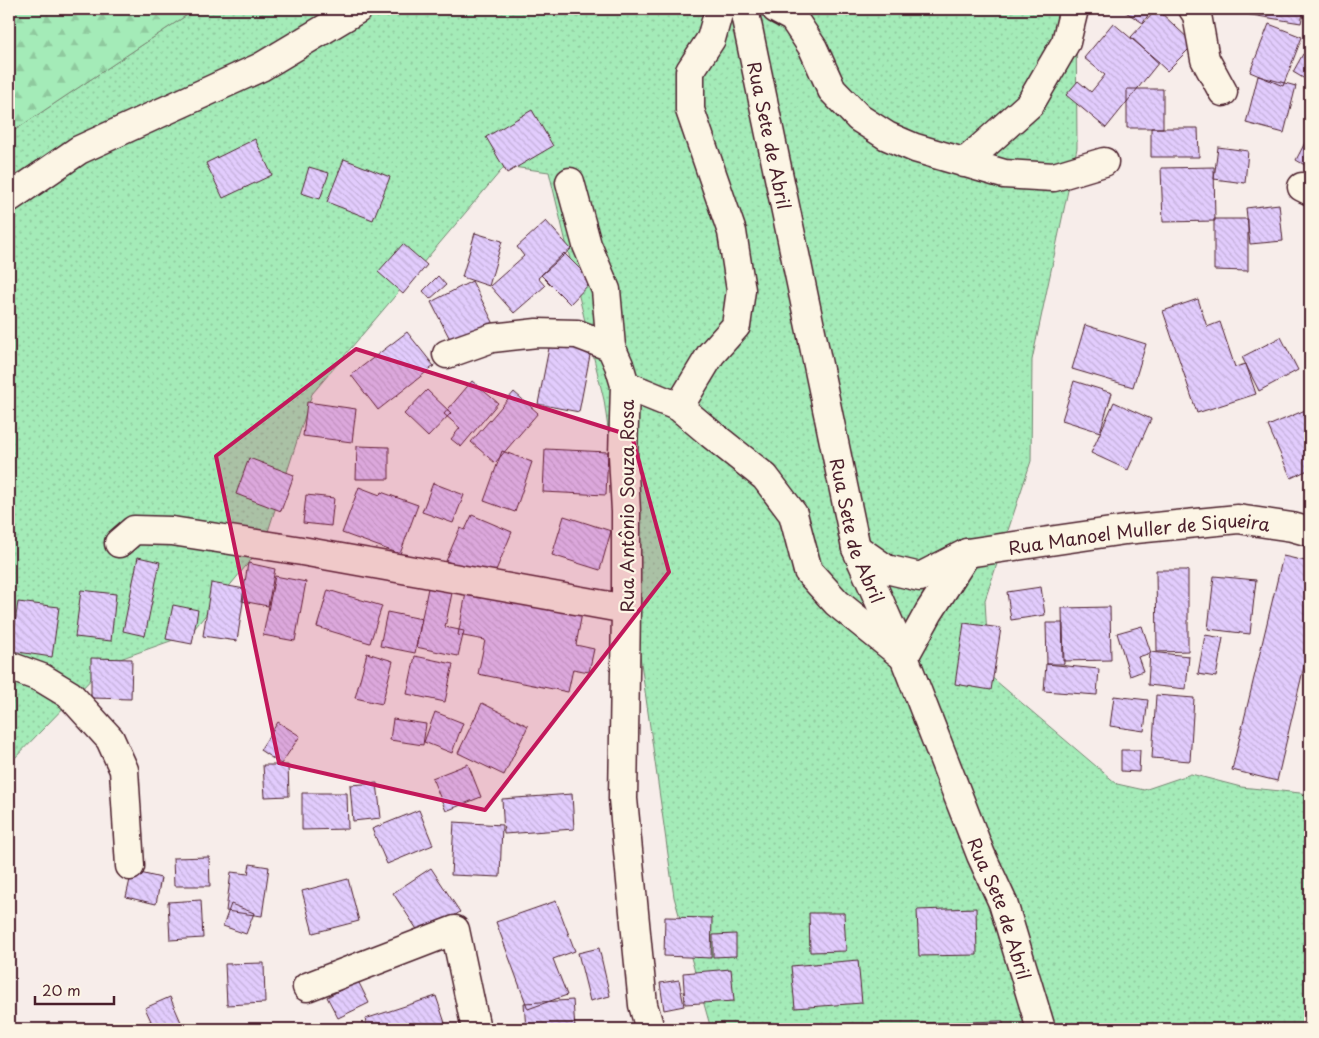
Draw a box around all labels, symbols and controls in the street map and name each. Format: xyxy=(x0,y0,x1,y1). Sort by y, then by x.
street label: Rua Sete de Abril xyxy=(742,59,799,212)
street label: Rua Antônio Souza Rosa xyxy=(613,399,640,612)
street label: Rua Sete de Abril xyxy=(824,455,892,607)
street label: Rua Manoel Muller de Siqueira xyxy=(1006,506,1273,560)
street label: Rua Sete de Abril xyxy=(962,833,1039,983)
scale bar xyxy=(35,973,114,1005)
text: 20 m xyxy=(42,978,81,1001)

